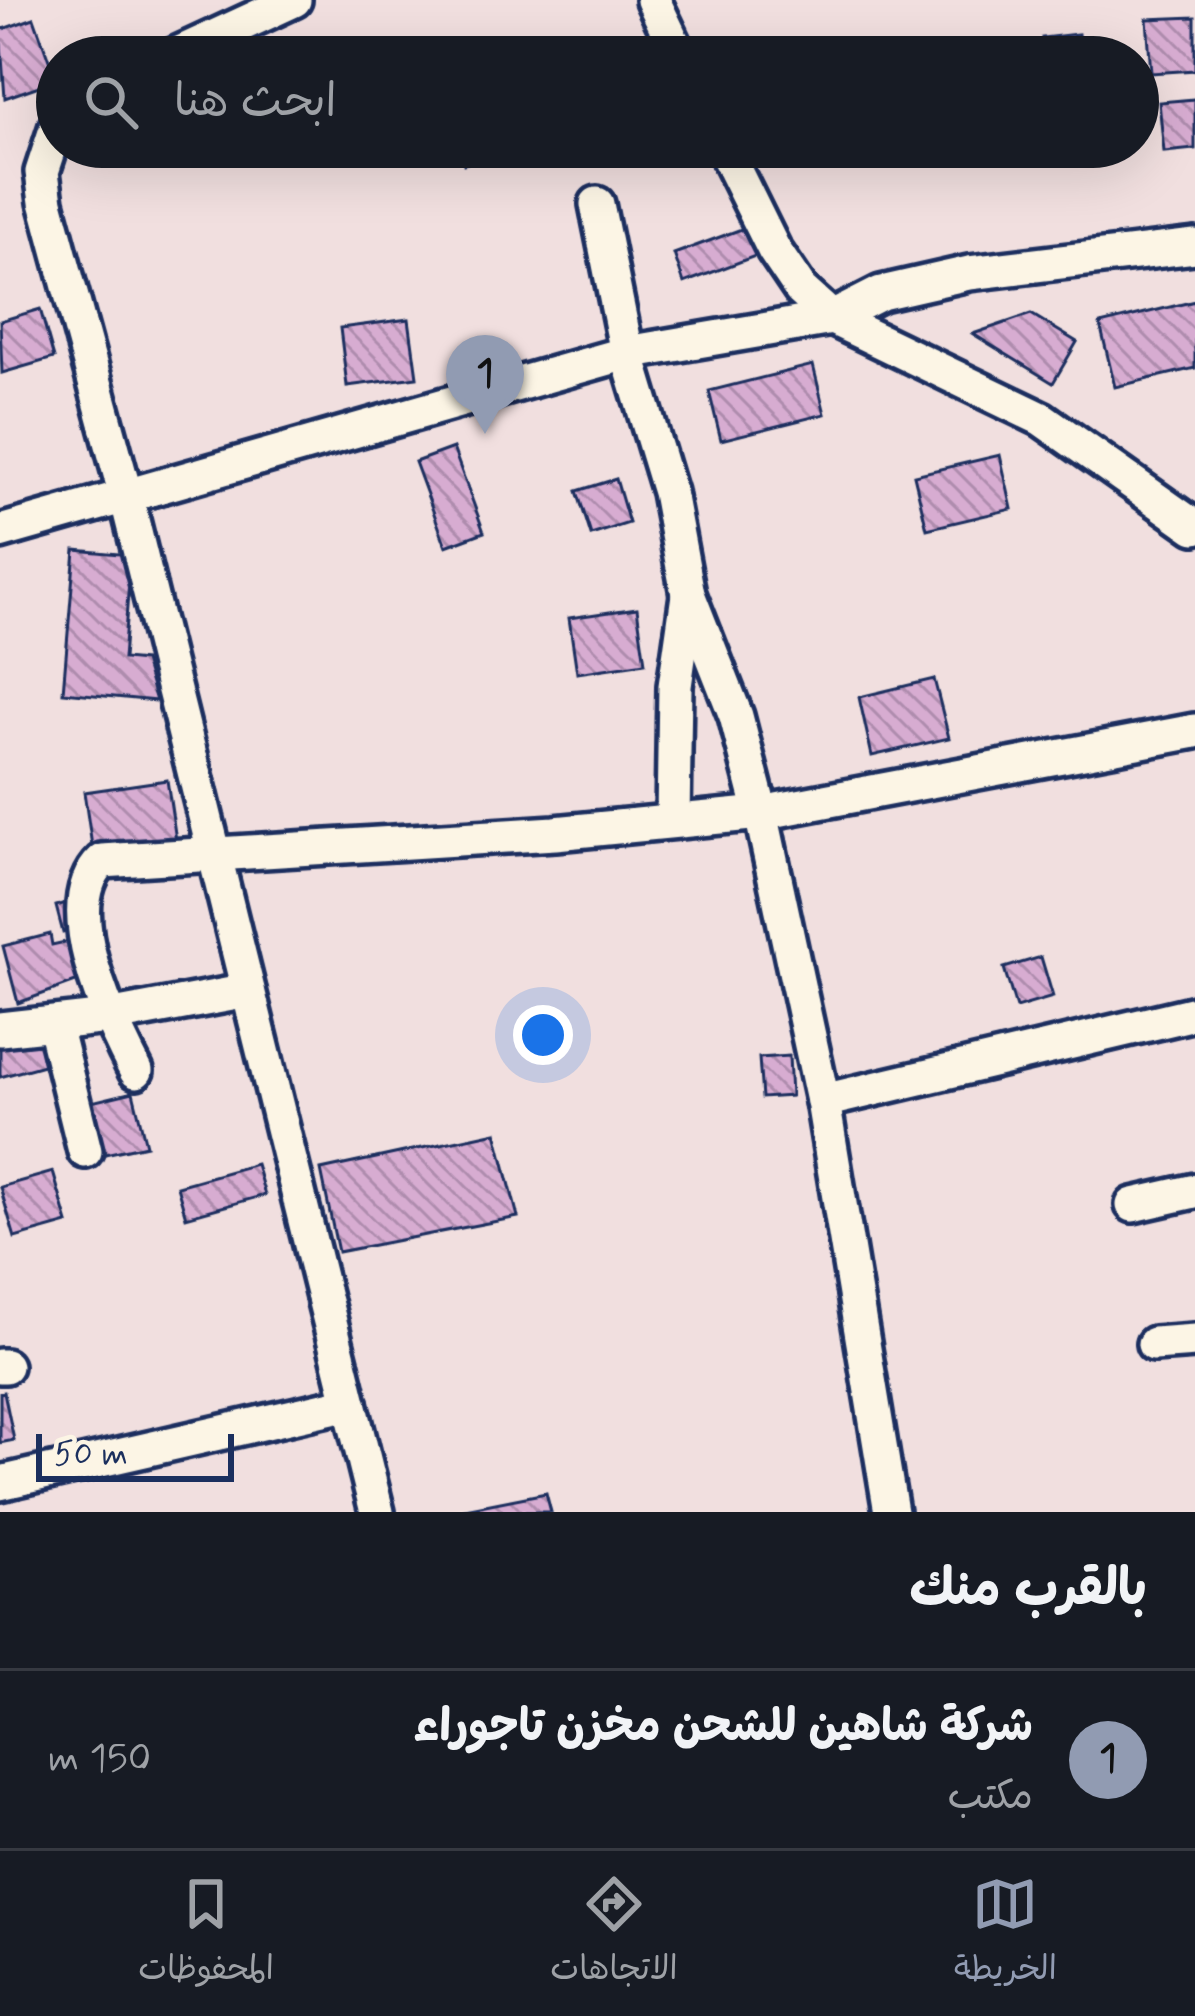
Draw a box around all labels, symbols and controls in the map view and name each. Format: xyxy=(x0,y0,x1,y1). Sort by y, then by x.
search box xyxy=(36,36,1159,168)
icon: search xyxy=(78,69,144,135)
text: ابحث هنا xyxy=(174,73,337,132)
pin: 1 xyxy=(446,335,524,434)
your location xyxy=(513,1005,573,1065)
scale bar xyxy=(36,1428,234,1481)
text: 50 m xyxy=(54,1433,128,1477)
text: بالقرب منك xyxy=(910,1557,1147,1623)
text: شركة شاهين للشحن مخزن تاجوراء xyxy=(413,1698,1033,1757)
text: 150 m xyxy=(48,1734,151,1785)
text: 1 xyxy=(1099,1734,1117,1785)
text: مكتب xyxy=(948,1772,1033,1823)
tab: المحفوظات xyxy=(138,1871,274,1997)
tab: الاتجاهات xyxy=(550,1871,678,1997)
tab: الخريطة xyxy=(954,1871,1057,1997)

